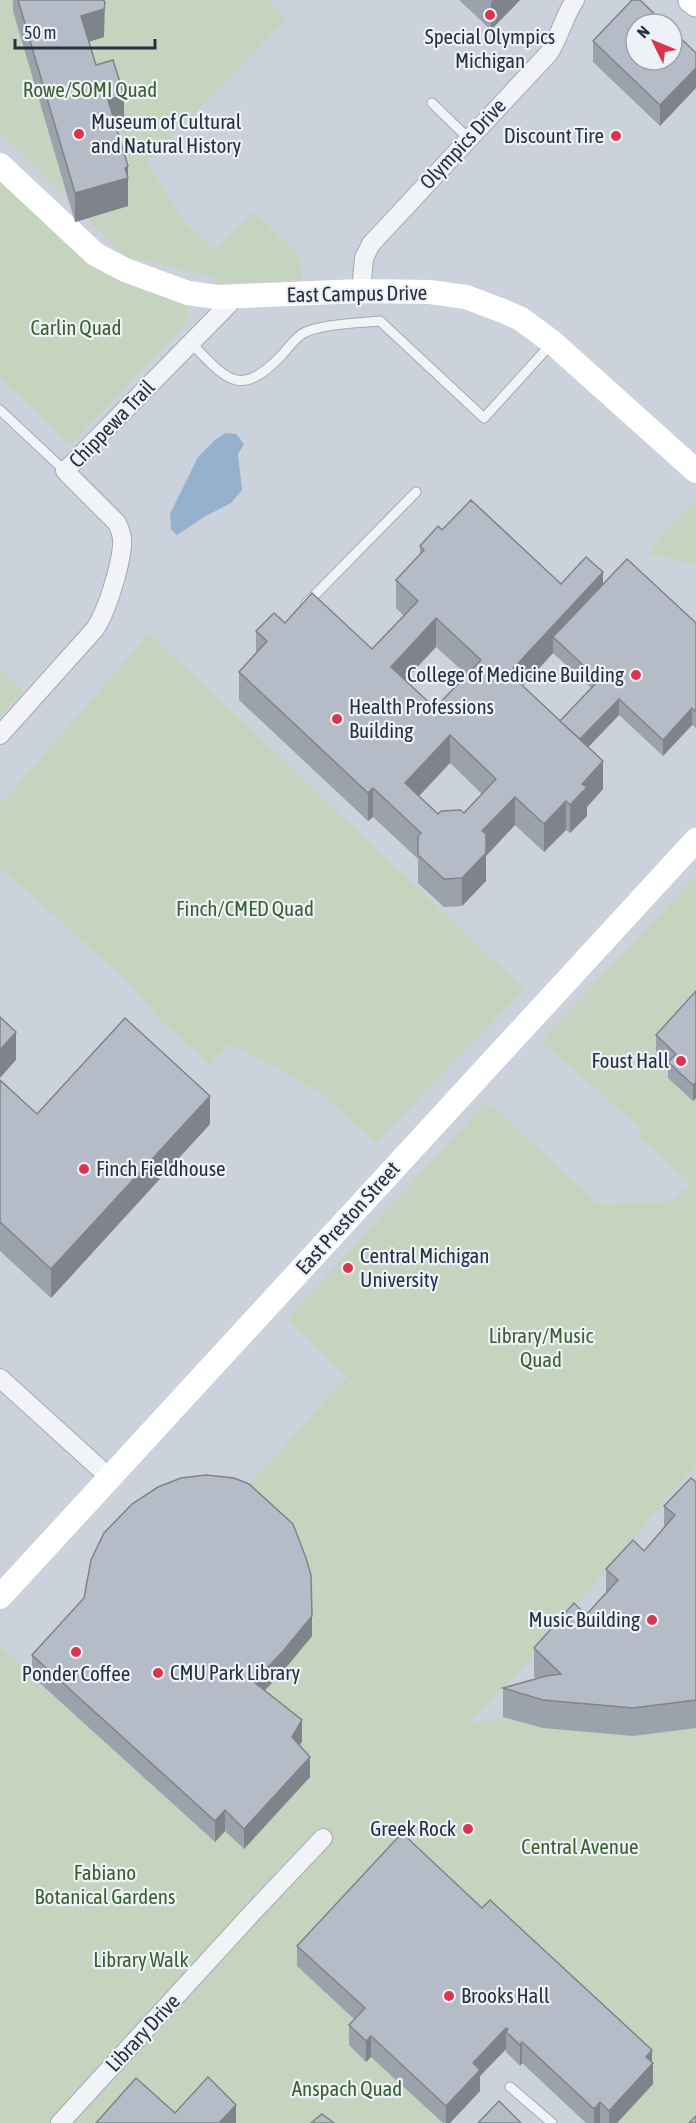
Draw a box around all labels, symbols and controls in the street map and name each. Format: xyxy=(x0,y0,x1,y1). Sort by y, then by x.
marker: Special Olympics Michigan xyxy=(483,8,497,22)
scale bar xyxy=(15,12,154,50)
north arrow xyxy=(624,12,684,72)
text: 50 m xyxy=(24,22,56,43)
text: N xyxy=(633,22,653,41)
place label: Special Olympics Michigan xyxy=(425,24,555,72)
park label: Rowe/SOMI Quad xyxy=(23,77,157,101)
street label: Olympics Drive xyxy=(414,93,510,194)
place label: Museum of Cultural and Natural History xyxy=(91,109,242,157)
place label: Discount Tire xyxy=(504,123,604,147)
marker: Museum of Cultural and Natural History xyxy=(72,127,86,141)
marker: Discount Tire xyxy=(609,129,623,143)
street label: East Campus Drive xyxy=(287,280,427,306)
park label: Carlin Quad xyxy=(31,315,122,339)
street label: Chippewa Trail xyxy=(64,374,159,472)
place label: College of Medicine Building xyxy=(407,662,624,686)
marker: College of Medicine Building xyxy=(629,668,643,682)
place label: Health Professions Building xyxy=(349,694,494,742)
marker: Health Professions Building xyxy=(330,712,344,726)
park label: Finch/CMED Quad xyxy=(176,896,314,920)
place label: Foust Hall xyxy=(592,1048,669,1072)
marker: Foust Hall xyxy=(674,1054,688,1068)
place label: Finch Fieldhouse xyxy=(96,1156,226,1180)
street label: East Preston Street xyxy=(290,1156,404,1279)
marker: Finch Fieldhouse xyxy=(77,1162,91,1176)
place label: Central Michigan University xyxy=(360,1243,489,1291)
marker: Central Michigan University xyxy=(341,1261,355,1275)
park label: Library/Music Quad xyxy=(489,1323,594,1371)
place label: Music Building xyxy=(529,1607,640,1631)
marker: Music Building xyxy=(645,1613,659,1627)
marker: Ponder Coffee xyxy=(69,1645,83,1659)
place label: CMU Park Library xyxy=(170,1660,300,1684)
place label: Ponder Coffee xyxy=(22,1661,130,1685)
marker: CMU Park Library xyxy=(151,1666,165,1680)
place label: Greek Rock xyxy=(370,1816,456,1840)
marker: Greek Rock xyxy=(461,1822,475,1836)
park label: Central Avenue xyxy=(521,1834,639,1858)
park label: Fabiano Botanical Gardens xyxy=(35,1860,175,1908)
park label: Library Walk xyxy=(93,1947,189,1971)
place label: Brooks Hall xyxy=(461,1983,550,2007)
street label: Library Drive xyxy=(100,1989,184,2076)
marker: Brooks Hall xyxy=(442,1989,456,2003)
park label: Anspach Quad xyxy=(292,2076,402,2100)

